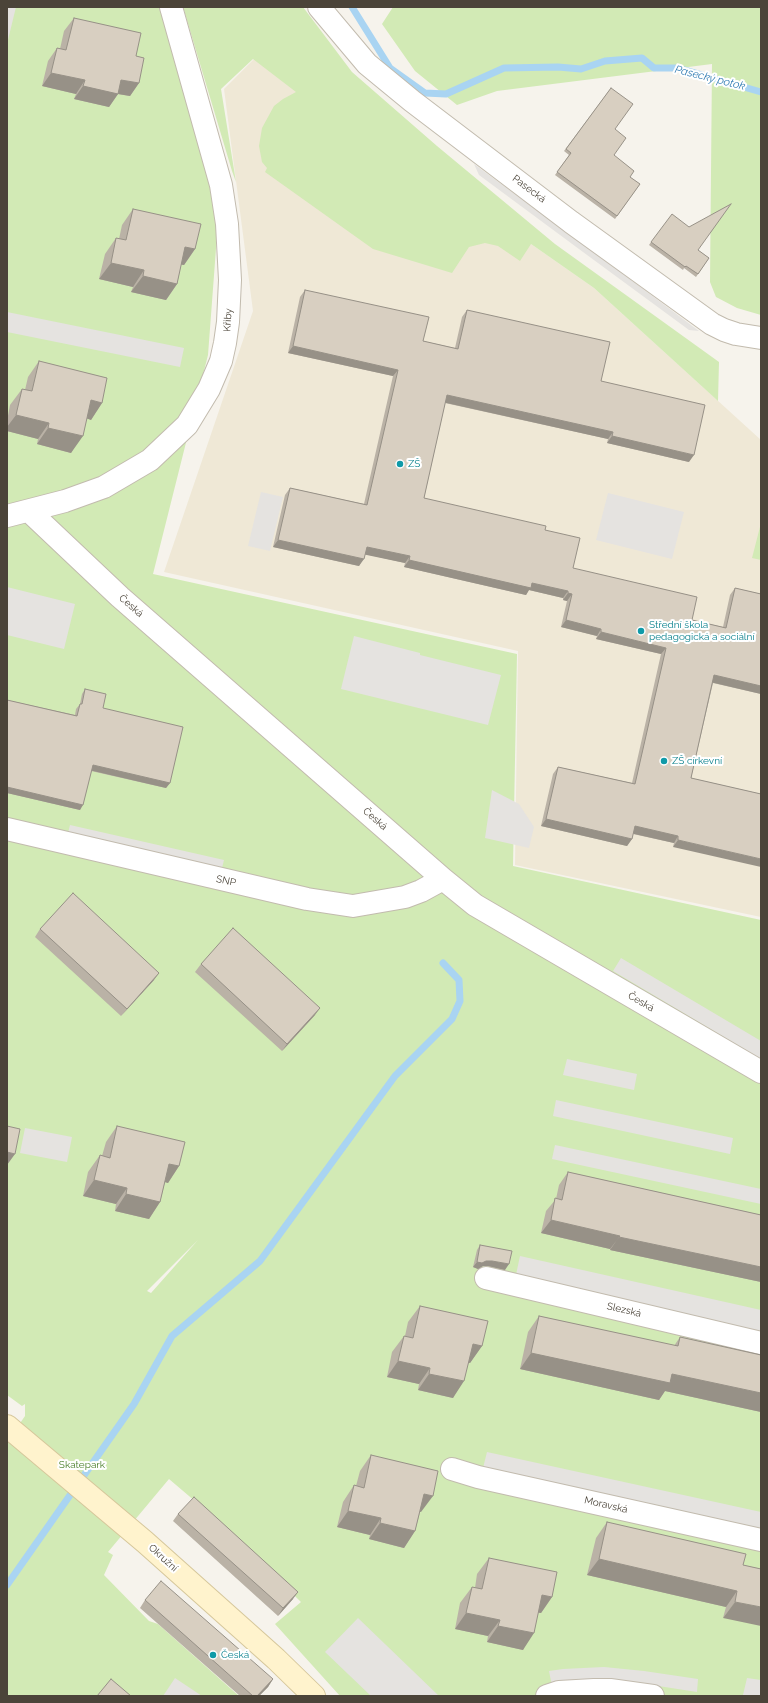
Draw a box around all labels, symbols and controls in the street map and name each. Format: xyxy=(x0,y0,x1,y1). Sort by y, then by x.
water label: Pasecký potok xyxy=(673,63,747,93)
street label: Pasecká xyxy=(510,173,548,205)
street label: Křiby xyxy=(221,308,235,332)
place label: ZŠ xyxy=(408,458,420,470)
marker: ZŠ xyxy=(395,459,405,469)
street label: Česká xyxy=(116,592,146,620)
place label: Střední škola pedagogická a sociální xyxy=(649,619,755,642)
marker: Střední škola pedagogická a sociální xyxy=(636,626,646,636)
place label: ZŠ církevní xyxy=(672,755,722,767)
marker: ZŠ církevní xyxy=(659,756,669,766)
street label: Česká xyxy=(360,805,390,833)
street label: SNP xyxy=(215,873,237,889)
street label: Česká xyxy=(626,990,656,1014)
street label: Slezská xyxy=(606,1300,642,1320)
park label: Skatepark xyxy=(59,1459,105,1471)
street label: Moravská xyxy=(583,1494,629,1516)
street label: Okružní xyxy=(146,1542,180,1574)
place label: Česká xyxy=(221,1649,249,1661)
marker: Česká xyxy=(208,1650,218,1660)

